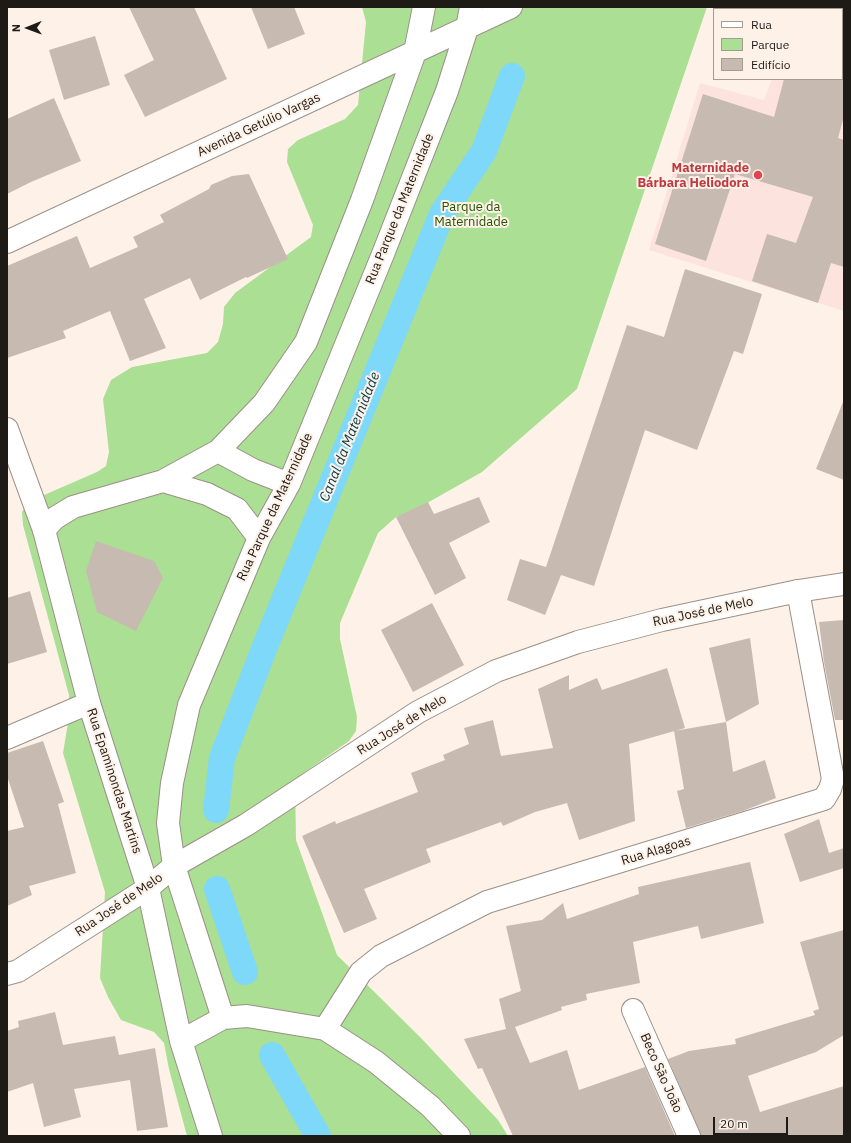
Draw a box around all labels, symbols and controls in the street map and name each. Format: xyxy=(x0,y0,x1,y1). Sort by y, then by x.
north arrow xyxy=(8,8,48,48)
legend xyxy=(713,8,843,80)
text: Rua xyxy=(751,17,772,32)
text: N xyxy=(9,24,23,32)
text: Parque xyxy=(751,37,789,52)
text: Edifício xyxy=(751,57,790,72)
street label: Avenida Getúlio Vargas xyxy=(195,90,323,160)
street label: Rua Parque da Maternidade xyxy=(363,131,437,287)
place label: Maternidade Bárbara Heliodora xyxy=(637,160,749,191)
marker: Maternidade Bárbara Heliodora xyxy=(752,169,764,181)
park label: Parque da Maternidade xyxy=(434,199,508,230)
water label: Canal da Maternidade xyxy=(316,370,384,504)
street label: Rua Parque da Maternidade xyxy=(234,431,316,583)
street label: Rua José de Melo xyxy=(651,594,755,630)
street label: Rua José de Melo xyxy=(354,691,450,759)
street label: Rua Epaminondas Martins xyxy=(83,706,145,856)
street label: Rua Alagoas xyxy=(619,833,693,869)
street label: Rua José de Melo xyxy=(72,870,166,940)
street label: Beco São João xyxy=(637,1031,685,1115)
scale bar xyxy=(715,1109,790,1135)
text: 20 m xyxy=(720,1116,748,1131)

